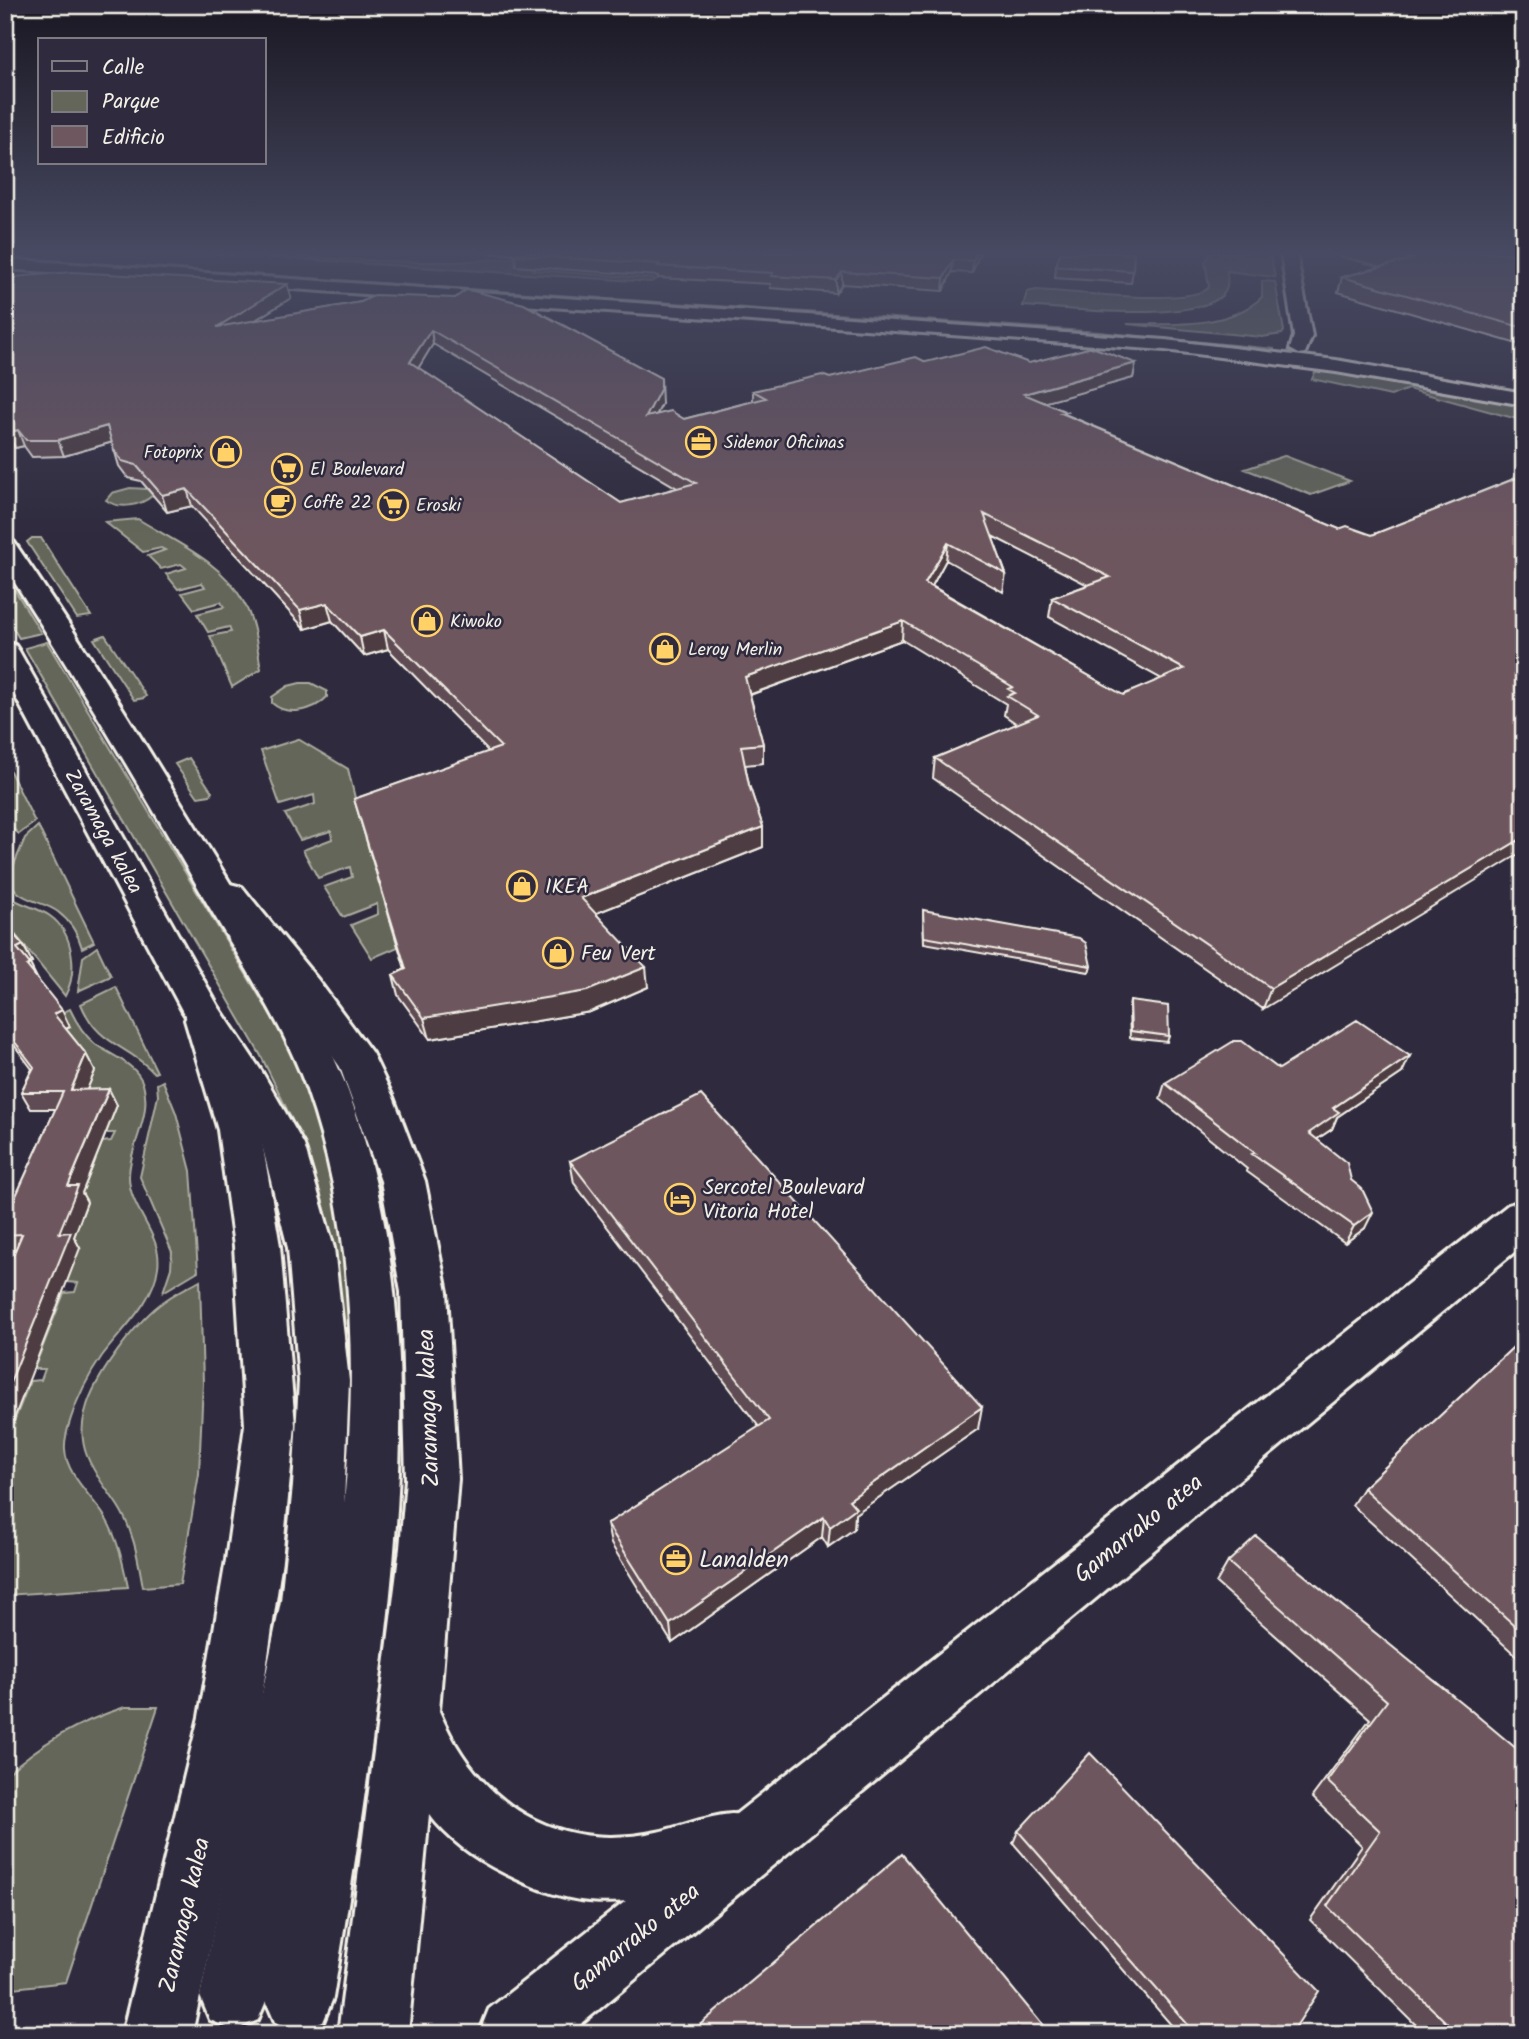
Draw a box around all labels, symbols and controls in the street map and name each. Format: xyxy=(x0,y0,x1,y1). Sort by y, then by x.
legend xyxy=(38,38,266,164)
text: Calle xyxy=(102,52,145,85)
text: Parque xyxy=(102,86,160,119)
text: Edificio xyxy=(102,122,165,155)
office icon: Sidenor Oficinas xyxy=(684,425,718,459)
place label: Sidenor Oficinas xyxy=(724,429,845,458)
shop icon: Fotoprix xyxy=(209,435,243,469)
place label: Fotoprix xyxy=(144,439,203,468)
supermarket icon: El Boulevard xyxy=(270,452,304,486)
place label: El Boulevard xyxy=(310,456,405,485)
cafe icon: Coffe 22 xyxy=(263,485,297,519)
supermarket icon: Eroski xyxy=(376,488,410,522)
place label: Coffe 22 xyxy=(303,489,372,518)
place label: Eroski xyxy=(416,492,462,521)
shop icon: Kiwoko xyxy=(410,604,444,638)
place label: Kiwoko xyxy=(450,608,502,637)
shop icon: Leroy Merlin xyxy=(648,632,682,666)
place label: Leroy Merlin xyxy=(688,636,782,665)
street label: Zaramaga kalea xyxy=(55,763,151,900)
shop icon: IKEA xyxy=(505,869,539,903)
place label: IKEA xyxy=(545,871,589,904)
shop icon: Feu Vert xyxy=(541,936,575,970)
place label: Feu Vert xyxy=(581,938,657,971)
place label: Sercotel Boulevard Vitoria Hotel xyxy=(703,1172,865,1229)
hotel icon: Sercotel Boulevard Vitoria Hotel xyxy=(663,1182,697,1216)
street label: Zaramaga kalea xyxy=(407,1328,452,1488)
street label: Gamarrako atea xyxy=(1065,1464,1213,1594)
place label: Lanalden xyxy=(699,1541,789,1580)
office icon: Lanalden xyxy=(659,1542,693,1576)
street label: Zaramaga kalea xyxy=(149,1834,222,1997)
street label: Gamarrako atea xyxy=(562,1873,710,2003)

